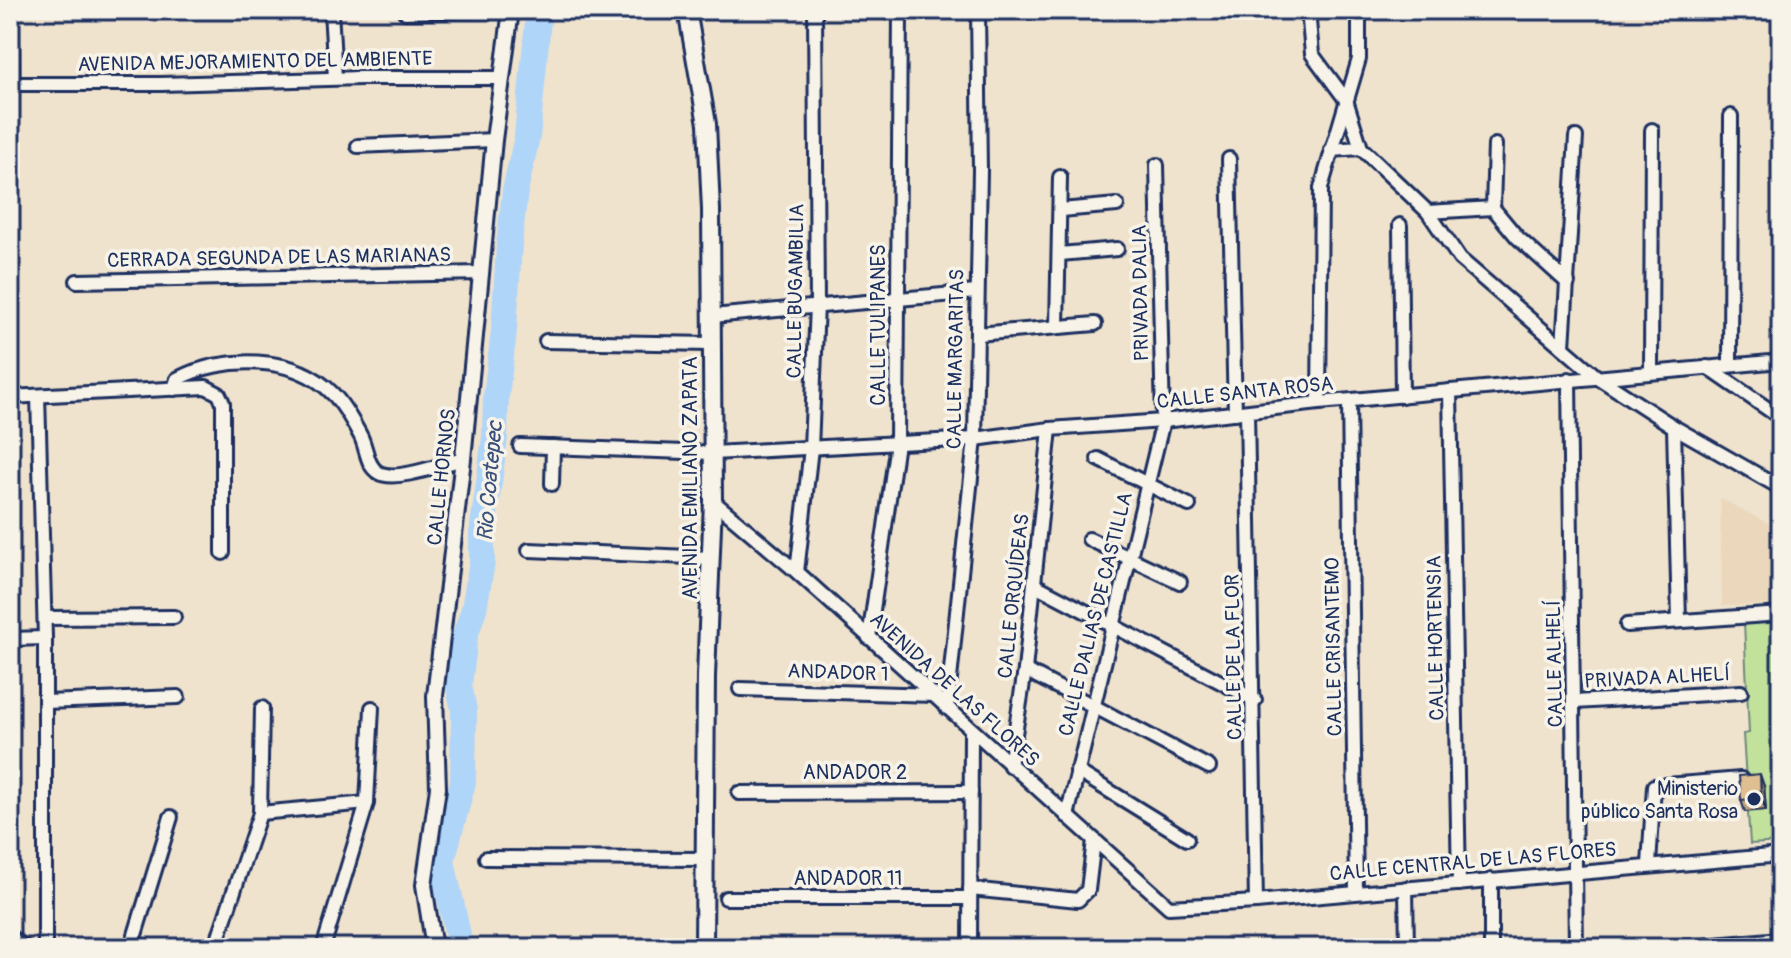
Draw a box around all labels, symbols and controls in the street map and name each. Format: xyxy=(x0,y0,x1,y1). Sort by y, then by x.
street label: AVENIDA MEJORAMIENTO DEL AMBIENTE xyxy=(77,46,433,77)
street label: CALLE BUGAMBILIA xyxy=(781,203,810,379)
street label: PRIVADA DALIA xyxy=(1127,224,1154,362)
street label: CERRADA SEGUNDA DE LAS MARIANAS xyxy=(107,242,451,273)
street label: CALLE TULIPANES xyxy=(866,244,891,406)
street label: CALLE MARGARITAS xyxy=(941,269,970,449)
street label: AVENIDA EMILIANO ZAPATA xyxy=(678,356,703,600)
street label: CALLE SANTA ROSA xyxy=(1155,371,1335,414)
street label: CALLE HORNOS xyxy=(422,407,461,547)
water label: Rio Coatepec xyxy=(471,418,509,542)
street label: CALLE DALIAS DE CASTILLA xyxy=(1053,490,1138,739)
street label: CALLE ORQUÍDEAS xyxy=(992,512,1035,680)
street label: CALLE HORTENSIA xyxy=(1422,555,1449,721)
street label: CALLE CRISANTEMO xyxy=(1319,557,1348,737)
street label: CALLE DE LA FLOR xyxy=(1220,574,1247,740)
street label: CALLE ALHELÍ xyxy=(1541,600,1568,728)
street label: AVENIDA DE LAS FLORES xyxy=(865,607,1045,772)
street label: ANDADOR 1 xyxy=(787,658,889,687)
street label: PRIVADA ALHELÍ xyxy=(1584,661,1731,694)
street label: ANDADOR 2 xyxy=(803,760,907,785)
place label: Ministerio público Santa Rosa xyxy=(1581,776,1738,824)
marker: Ministerio público Santa Rosa xyxy=(1745,790,1763,808)
street label: CALLE CENTRAL DE LAS FLORES xyxy=(1329,837,1617,886)
street label: ANDADOR 11 xyxy=(794,866,902,891)

